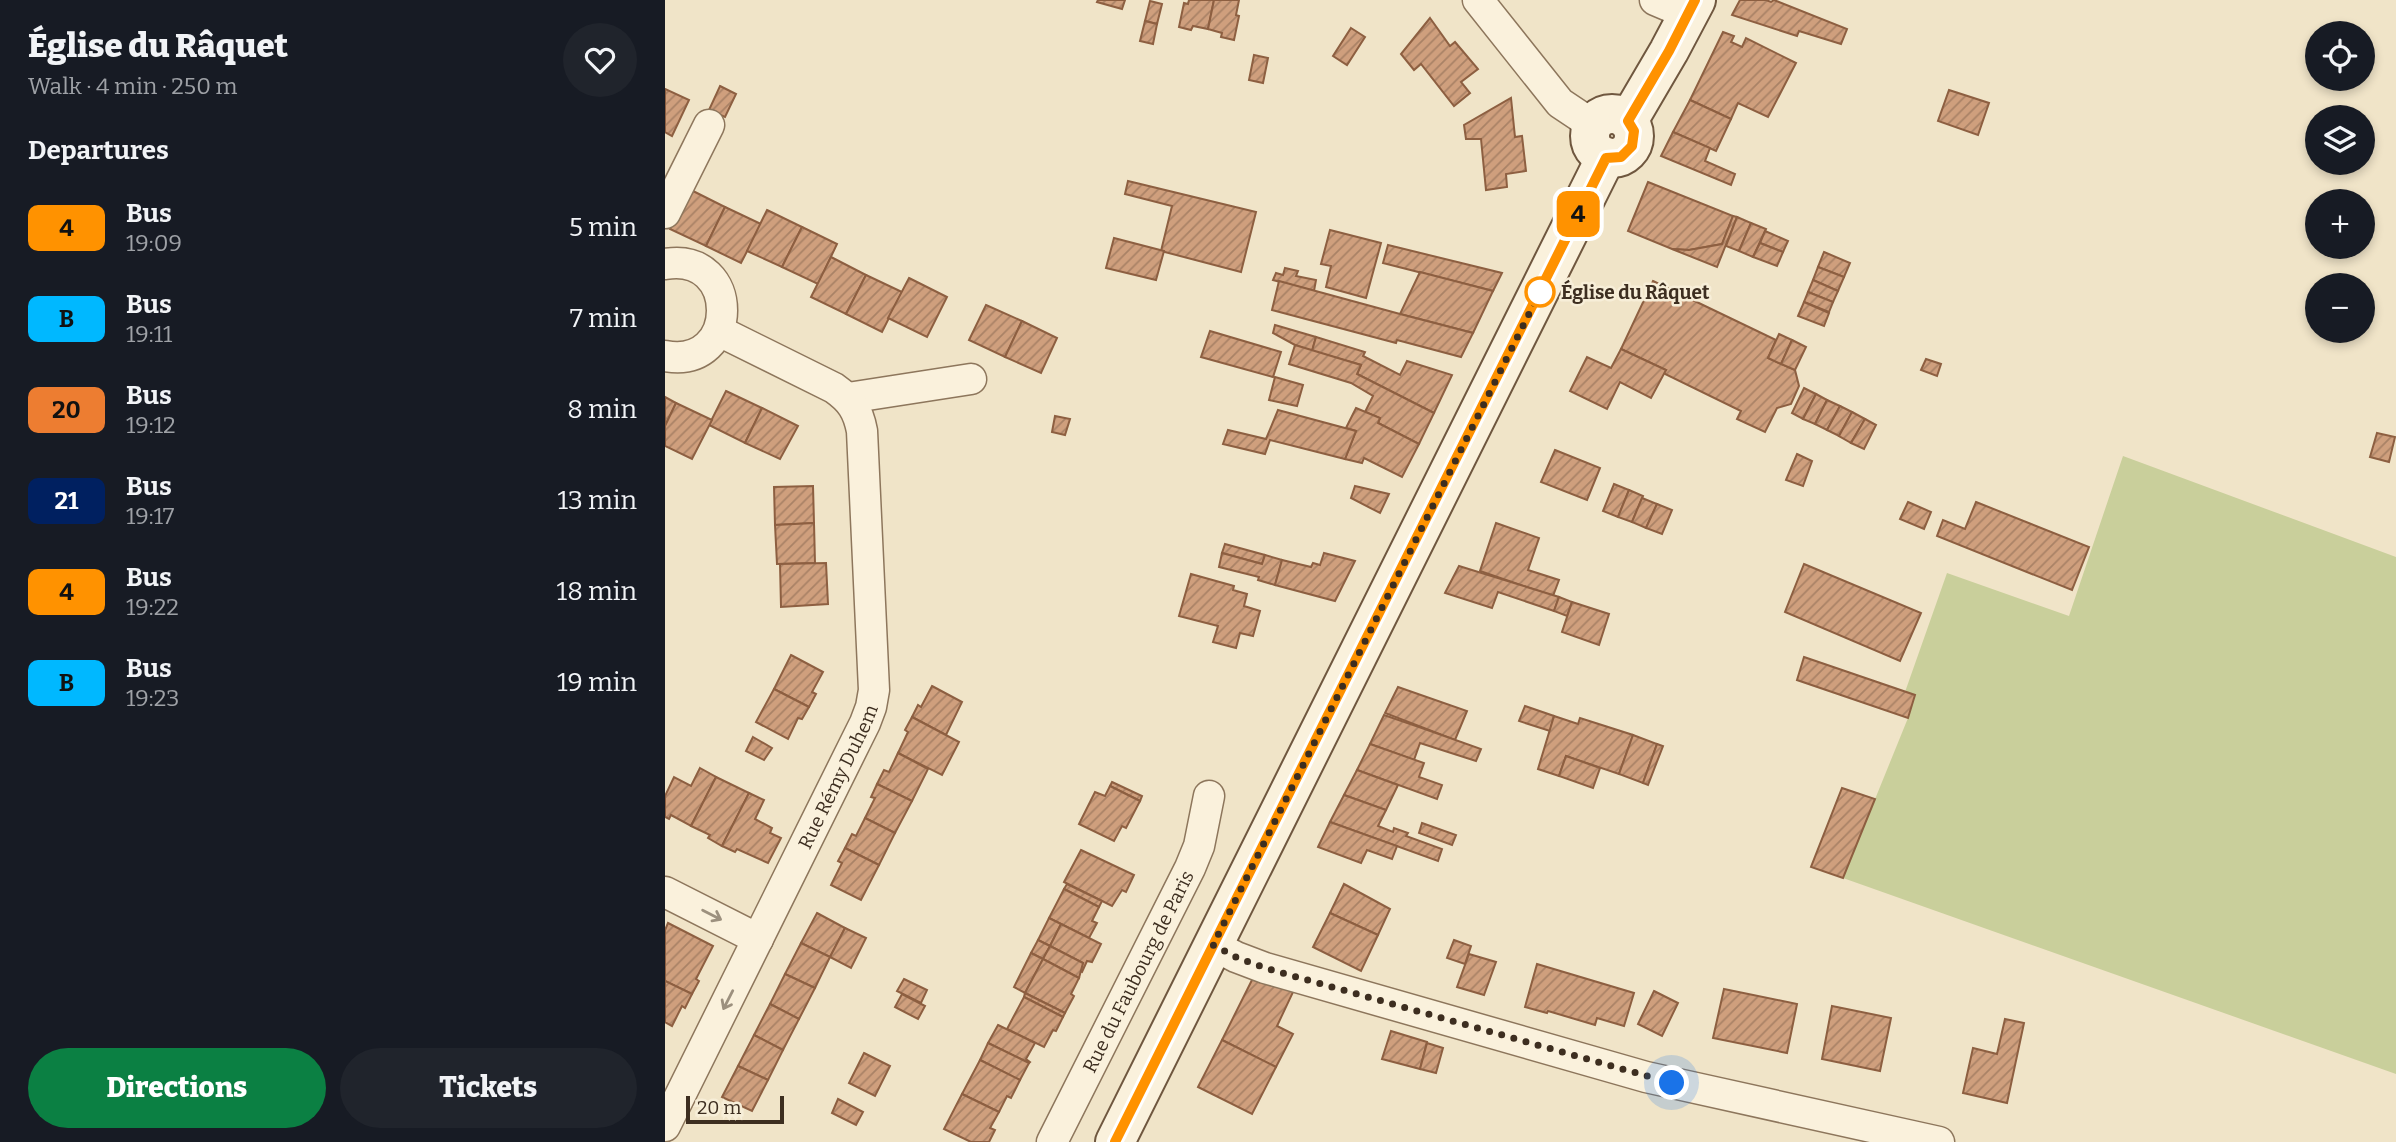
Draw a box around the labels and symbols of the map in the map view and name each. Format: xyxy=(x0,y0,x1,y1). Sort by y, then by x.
line badge: 4 xyxy=(1555,191,1601,237)
marker: Église du Râquet xyxy=(1525,277,1555,307)
place label: Église du Râquet xyxy=(1561,279,1710,304)
street label: Rue Rémy Duhem xyxy=(793,701,883,853)
street label: Rue du Faubourg de Paris xyxy=(1078,867,1199,1077)
one-way arrow xyxy=(701,909,722,923)
one-way arrow xyxy=(720,989,734,1010)
your location xyxy=(1654,1065,1689,1100)
scale bar xyxy=(686,1093,784,1125)

